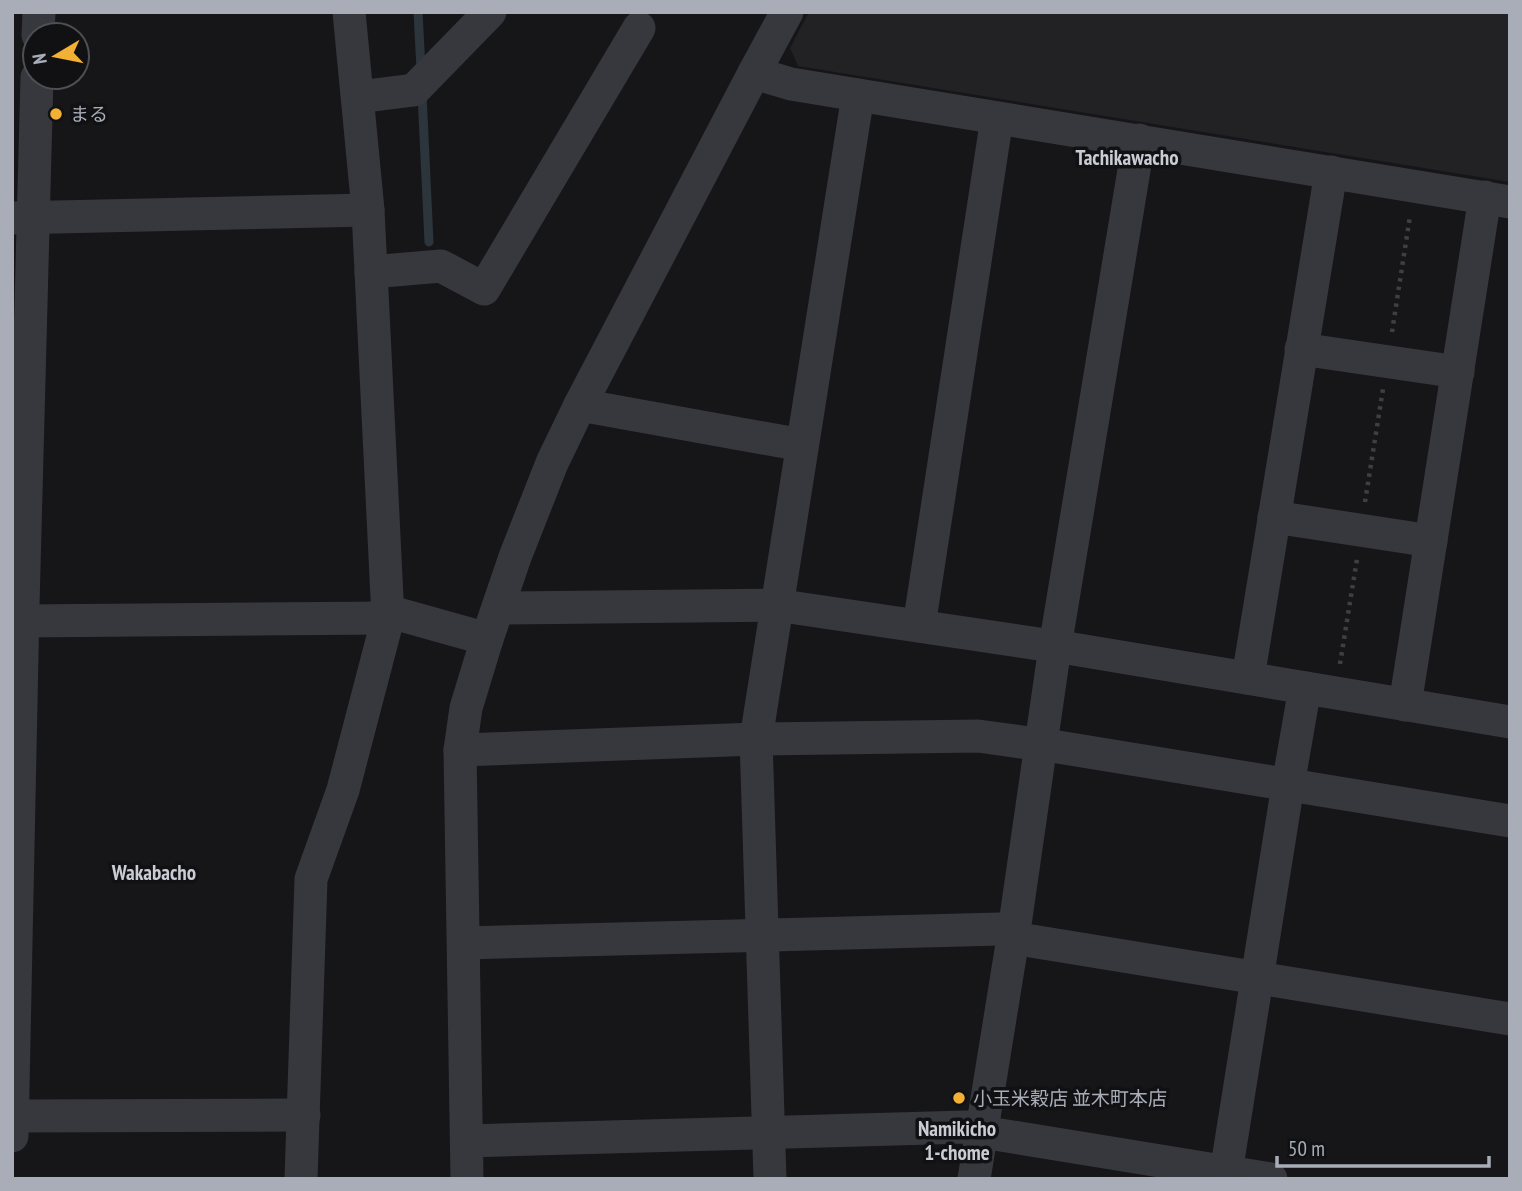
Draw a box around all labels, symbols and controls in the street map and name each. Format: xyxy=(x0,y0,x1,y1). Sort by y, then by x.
north arrow xyxy=(21,21,91,91)
text: N xyxy=(27,52,52,66)
place label: まる xyxy=(70,102,108,126)
marker: まる xyxy=(48,106,64,122)
district label: Tachikawacho xyxy=(1076,144,1178,171)
district label: Wakabacho xyxy=(111,859,196,886)
place label: 小玉米穀店 並木町本店 xyxy=(973,1086,1167,1110)
marker: 小玉米穀店 並木町本店 xyxy=(951,1090,967,1106)
district label: Namikicho 1-chome xyxy=(918,1115,996,1166)
scale bar xyxy=(1277,1124,1489,1168)
text: 50 m xyxy=(1288,1135,1325,1162)

